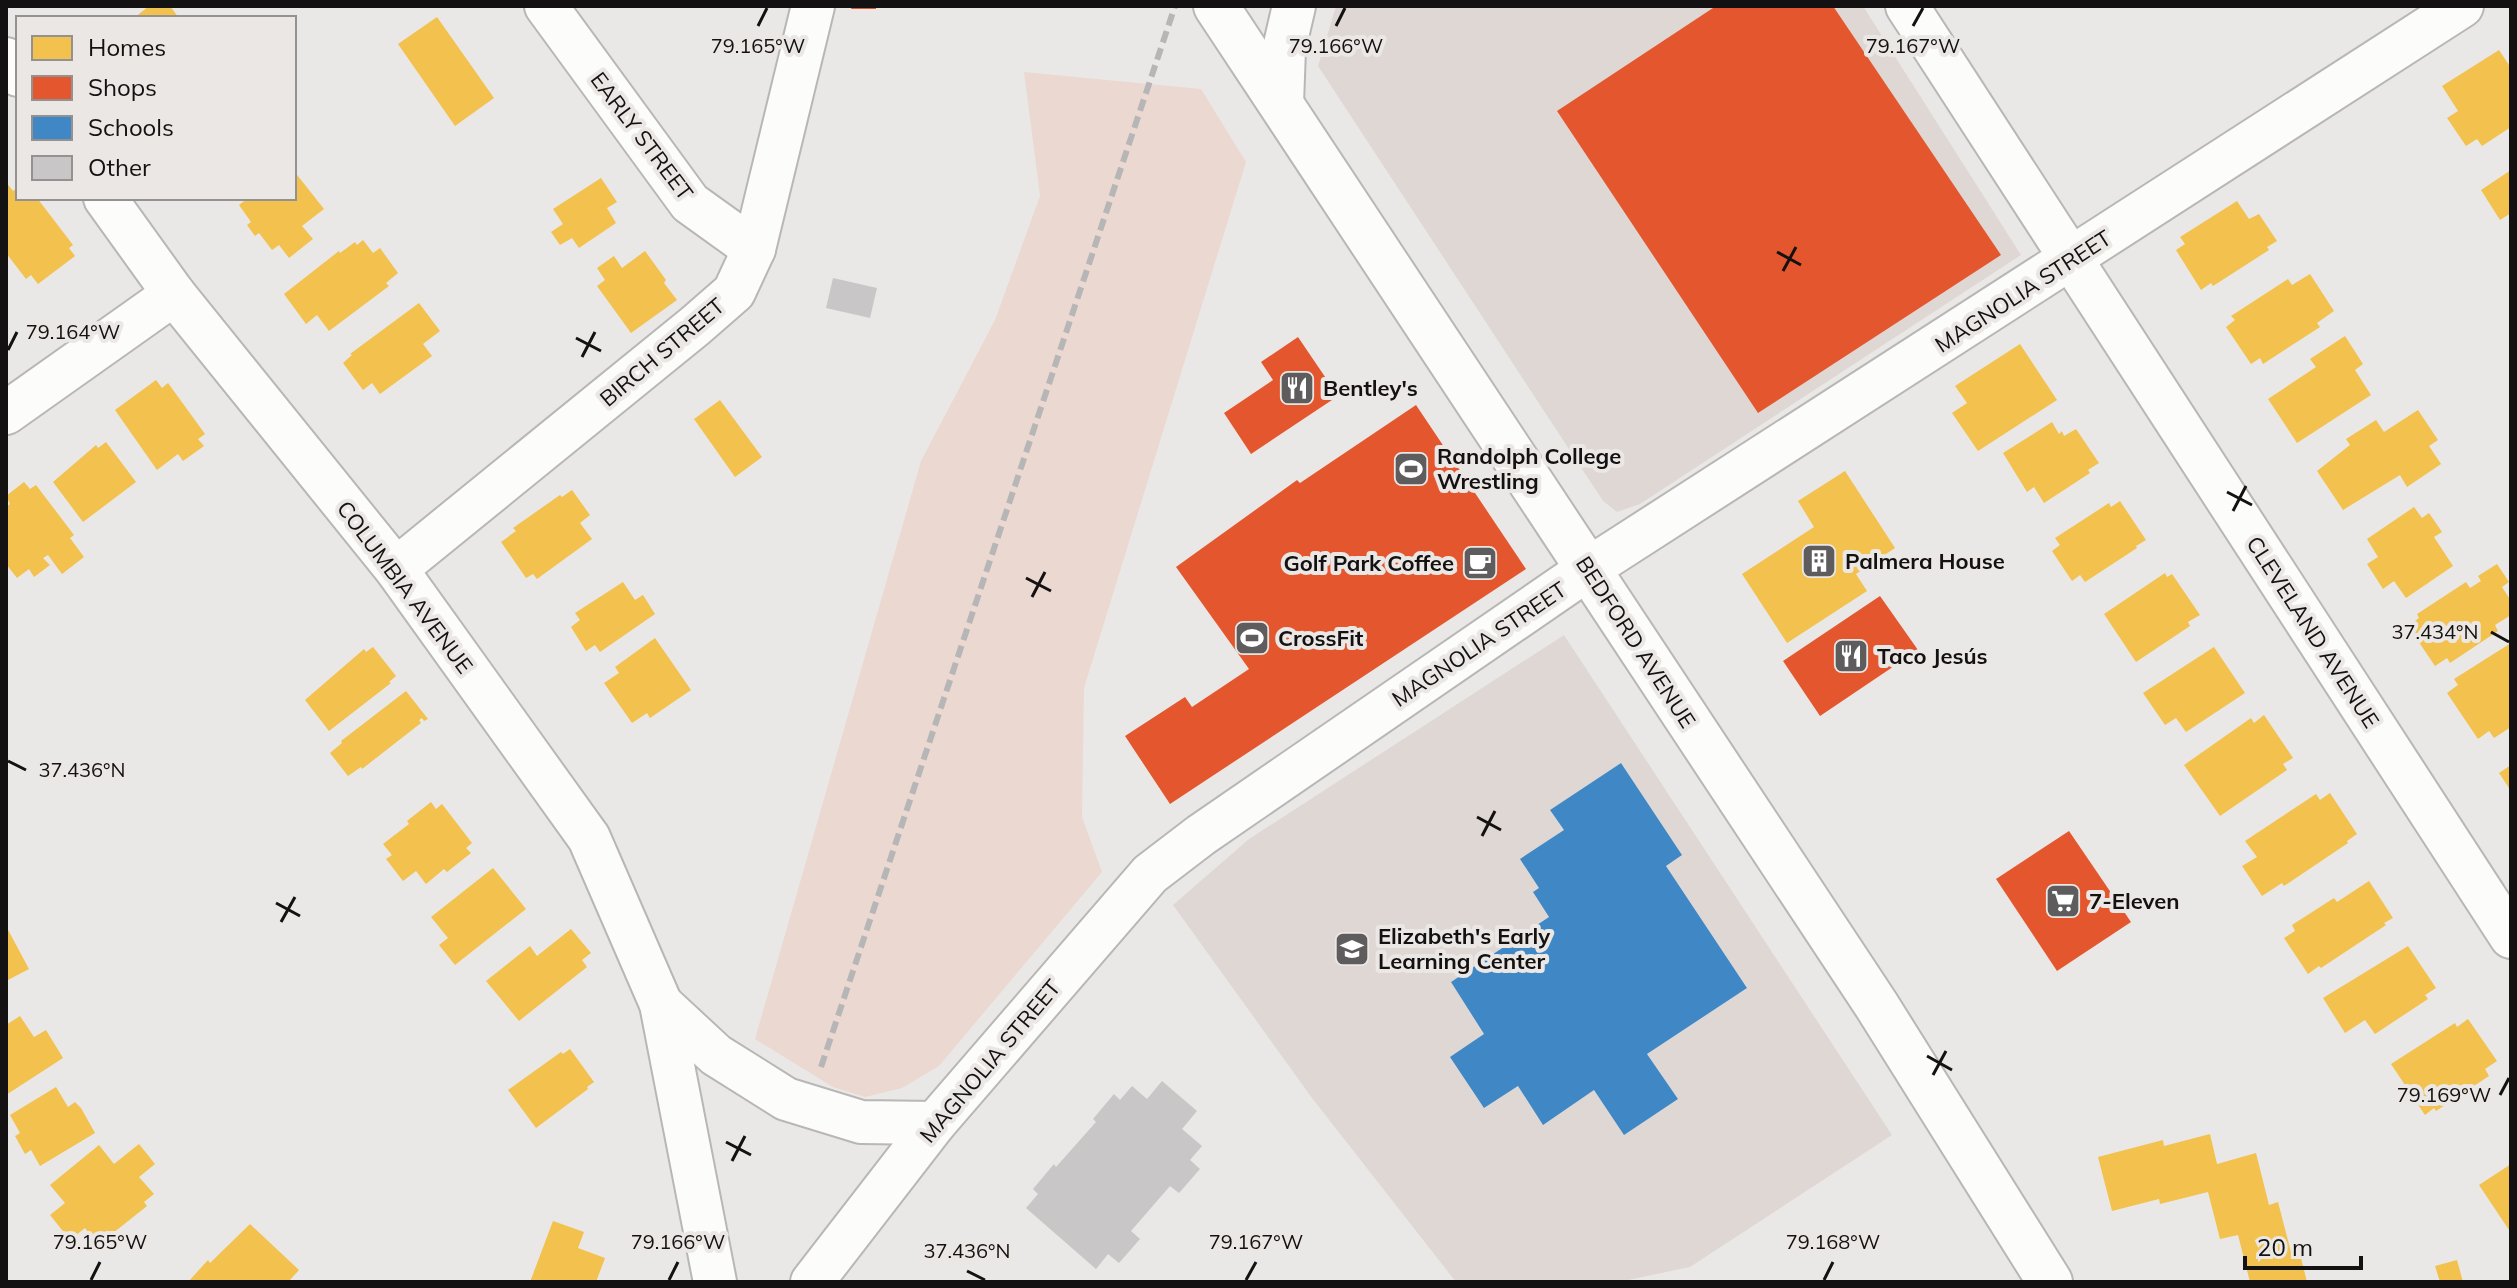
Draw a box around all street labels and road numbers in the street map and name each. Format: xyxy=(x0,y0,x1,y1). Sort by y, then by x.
street label: EARLY STREET xyxy=(585,66,699,206)
street label: MAGNOLIA STREET xyxy=(1930,224,2116,358)
street label: BIRCH STREET xyxy=(594,292,730,412)
street label: COLUMBIA AVENUE xyxy=(331,495,479,679)
street label: CLEVELAND AVENUE xyxy=(2240,531,2386,733)
street label: BEDFORD AVENUE xyxy=(1570,551,1702,733)
street label: MAGNOLIA STREET xyxy=(1386,575,1572,713)
street label: MAGNOLIA STREET xyxy=(914,974,1066,1148)

